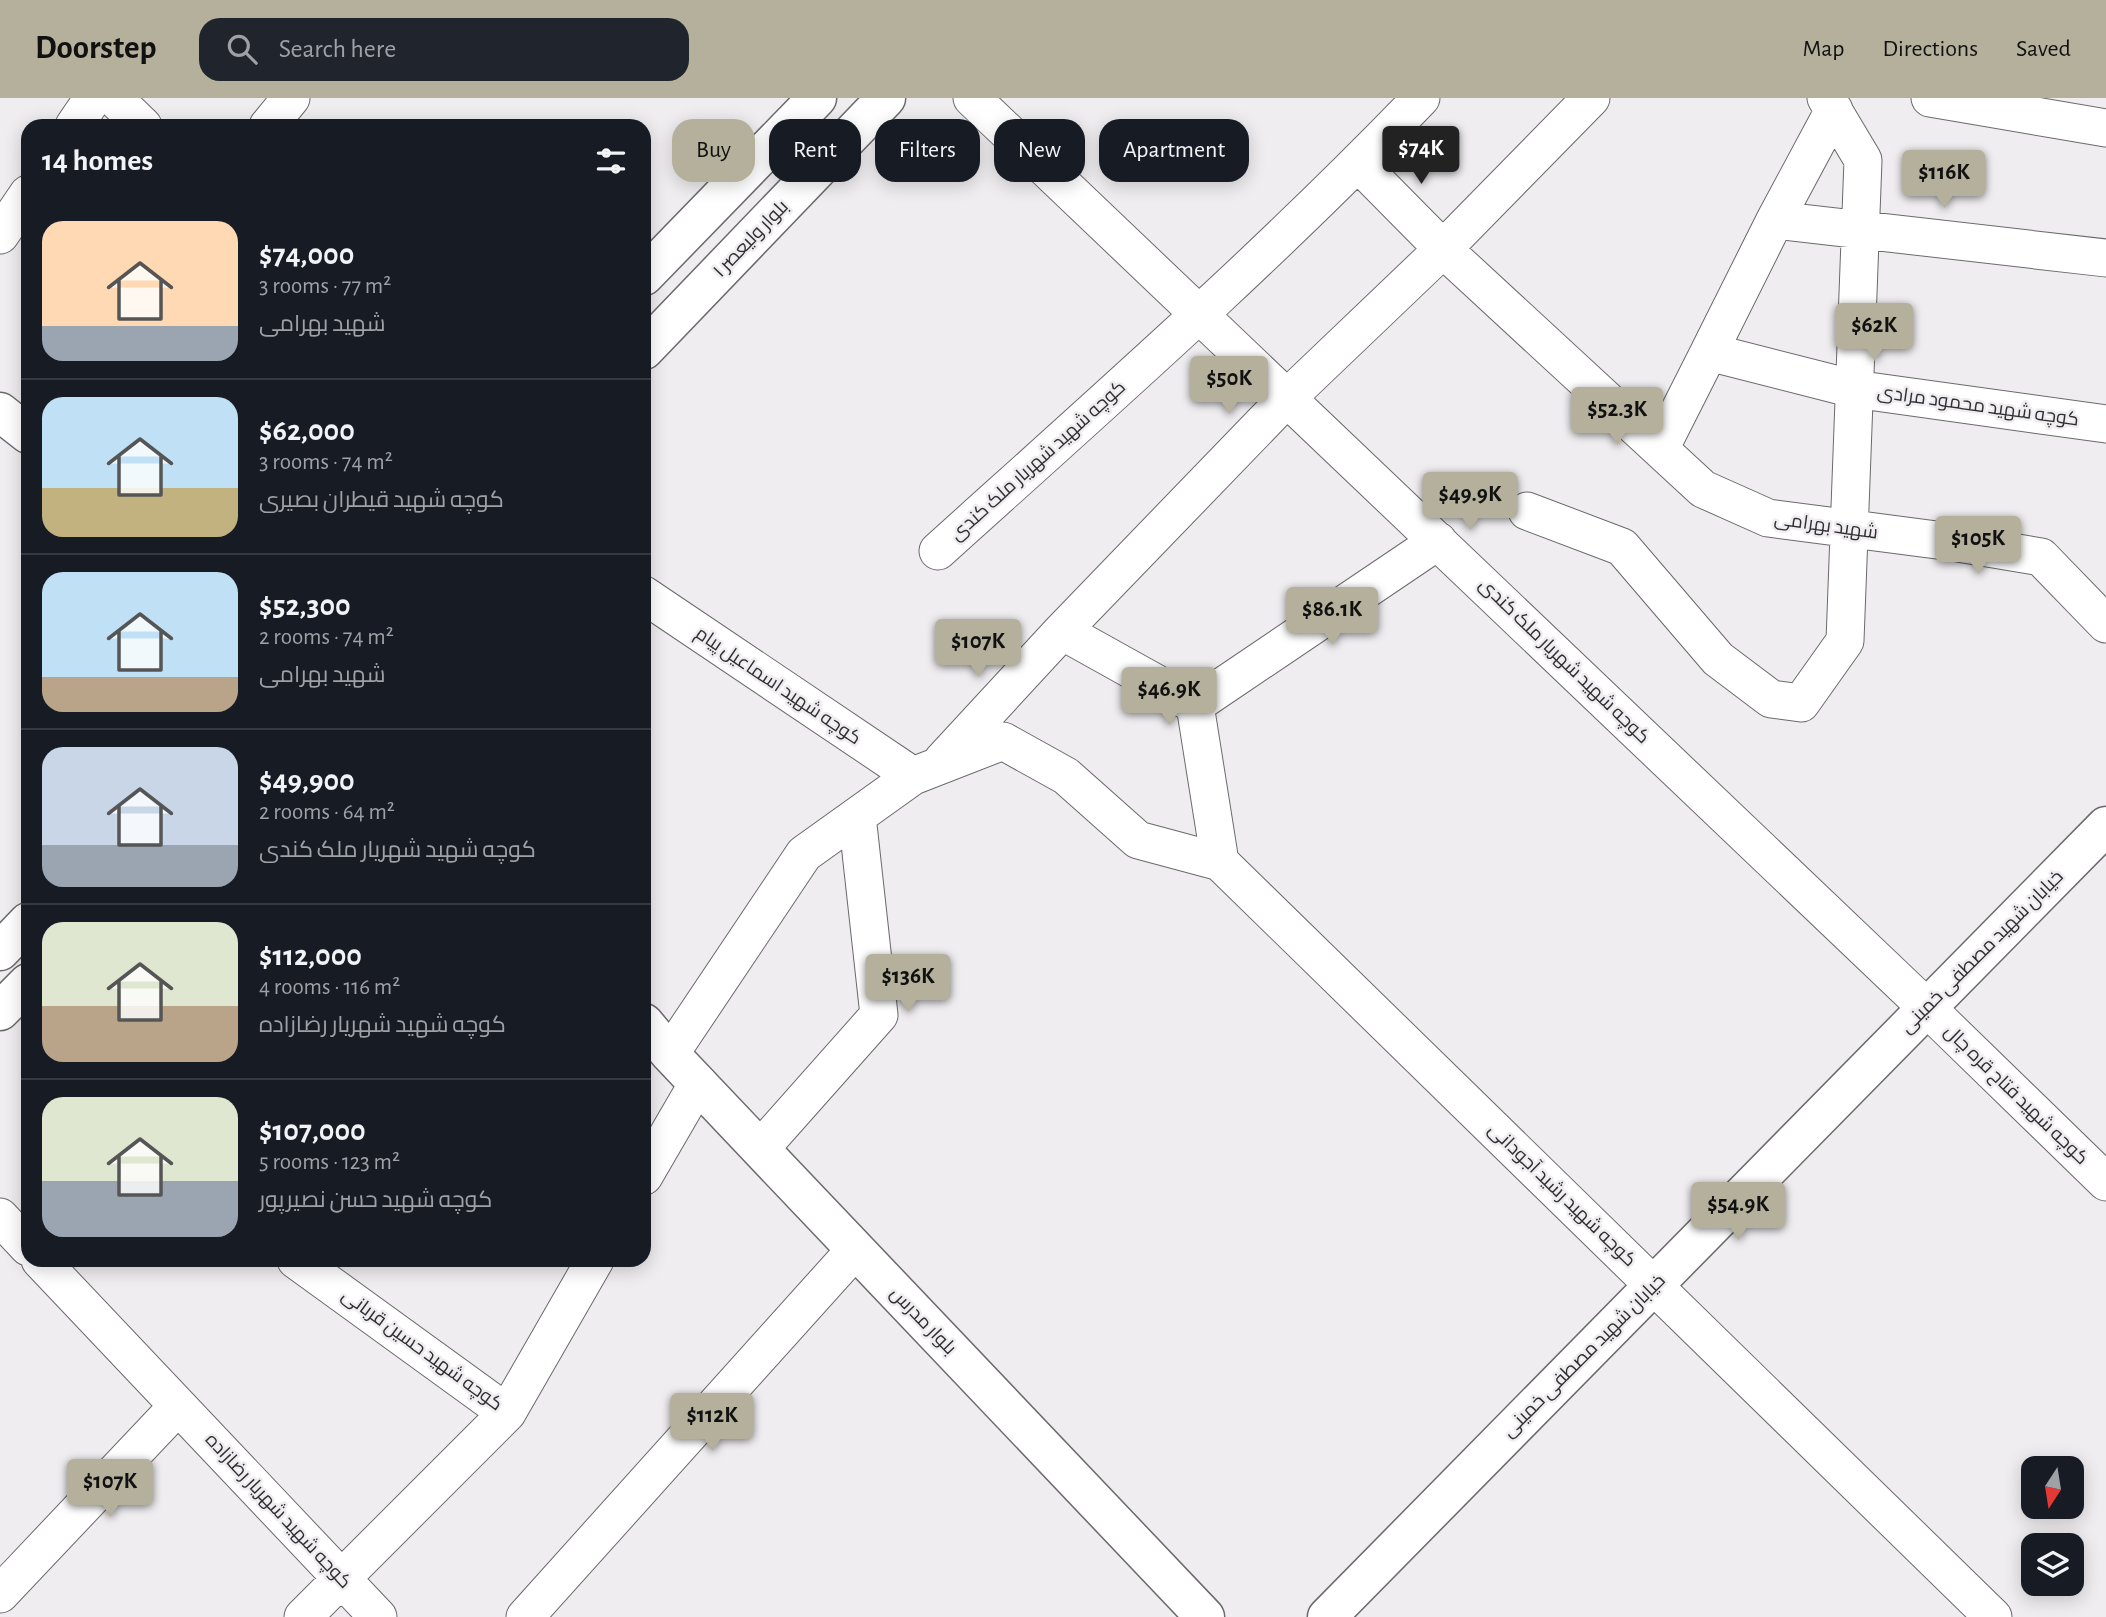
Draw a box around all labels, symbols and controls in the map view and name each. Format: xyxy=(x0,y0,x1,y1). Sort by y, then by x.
search box xyxy=(199,18,689,81)
icon: search xyxy=(223,30,261,68)
text: Doorstep xyxy=(35,32,157,65)
text: Search here xyxy=(279,36,396,62)
text: Map xyxy=(1802,37,1844,61)
text: Directions xyxy=(1882,37,1978,61)
text: Saved xyxy=(2016,37,2071,61)
chip: Buy xyxy=(672,119,755,182)
chip: Rent xyxy=(769,119,861,182)
chip: Filters xyxy=(875,119,980,182)
chip: New xyxy=(994,119,1085,182)
chip: Apartment xyxy=(1099,119,1249,182)
pin: $74K xyxy=(1380,126,1462,186)
text: $74K xyxy=(1398,137,1444,160)
icon: filters xyxy=(592,142,630,180)
text: 14 homes xyxy=(42,146,153,176)
pin: $116K xyxy=(1895,150,1993,210)
text: $116K xyxy=(1918,161,1970,184)
street label: بلوار ولیعصر ۱ xyxy=(710,197,793,282)
text: $74,000 xyxy=(259,240,354,270)
icon: home xyxy=(98,249,182,333)
text: 3 rooms · 77 m² xyxy=(259,275,391,298)
pin: $62K xyxy=(1833,303,1915,363)
text: شهید بهرامی xyxy=(259,313,386,336)
text: $62K xyxy=(1851,314,1897,337)
pin: $50K xyxy=(1188,356,1270,416)
text: $50K xyxy=(1206,367,1252,390)
street label: کوچه شهید شهریار ملک کندی xyxy=(946,377,1131,546)
street label: کوچه شهید محمود مرادی xyxy=(1876,381,2080,432)
pin: $52.3K xyxy=(1560,388,1674,447)
text: $52.3K xyxy=(1587,398,1647,421)
text: $62,000 xyxy=(259,416,355,446)
icon: home xyxy=(98,425,182,509)
text: 3 rooms · 74 m² xyxy=(259,451,393,474)
pin: $49.9K xyxy=(1413,472,1527,532)
text: $49.9K xyxy=(1439,483,1501,506)
text: کوچه شهید قیطران بصیری xyxy=(259,489,504,512)
street label: شهید بهرامی xyxy=(1773,508,1879,544)
pin: $105K xyxy=(1929,517,2027,576)
text: $105K xyxy=(1951,527,2005,550)
street label: کوچه شهید شهریار ملک کندی xyxy=(1474,574,1654,749)
pin: $86.1K xyxy=(1275,588,1389,647)
text: $52,300 xyxy=(259,591,351,621)
text: $86.1K xyxy=(1302,598,1362,621)
icon: home xyxy=(98,600,182,684)
pin: $107K xyxy=(929,620,1027,679)
street label: کوچه شهید اسماعیل پیام xyxy=(690,623,865,751)
text: 2 rooms · 74 m² xyxy=(259,626,394,649)
text: $107K xyxy=(951,630,1005,653)
text: شهید بهرامی xyxy=(259,664,386,687)
pin: $46.9K xyxy=(1112,668,1226,727)
text: $46.9K xyxy=(1138,678,1200,701)
text: $49,900 xyxy=(259,766,355,796)
icon: home xyxy=(98,775,182,859)
text: 2 rooms · 64 m² xyxy=(259,801,395,824)
text: کوچه شهید شهریار ملک کندی xyxy=(259,839,536,862)
street label: خیابان شهید مصطفی خمینی xyxy=(1896,866,2068,1038)
text: $112,000 xyxy=(259,941,362,971)
icon: home xyxy=(98,950,182,1034)
pin: $136K xyxy=(859,954,957,1014)
text: $136K xyxy=(881,965,935,988)
text: 4 rooms · 116 m² xyxy=(259,976,400,999)
text: کوچه شهید شهریار رضازاده xyxy=(259,1014,506,1037)
street label: کوچه شهید فتاح قره چال xyxy=(1938,1021,2092,1171)
text: $107,000 xyxy=(259,1116,366,1146)
street label: کوچه شهید رشید آجودانی xyxy=(1483,1118,1641,1272)
icon: home xyxy=(98,1125,182,1209)
text: 5 rooms · 123 m² xyxy=(259,1151,400,1174)
pin: $54.9K xyxy=(1681,1182,1795,1242)
text: کوچه شهید حسن نصیرپور xyxy=(259,1189,492,1212)
text: $54.9K xyxy=(1707,1193,1769,1216)
street label: خیابان شهید مصطفی خمینی xyxy=(1498,1270,1670,1442)
street label: بلوار مدرس xyxy=(886,1284,960,1359)
street label: کوچه شهید حسین قربانی xyxy=(337,1285,506,1416)
pin: $112K xyxy=(663,1394,761,1453)
text: $112K xyxy=(686,1404,738,1427)
street label: کوچه شهید شهریار رضازاده xyxy=(200,1429,355,1593)
north arrow xyxy=(2021,1456,2084,1519)
map controls xyxy=(2021,1456,2084,1596)
pin: $107K xyxy=(61,1460,159,1519)
text: $107K xyxy=(83,1470,137,1493)
button: layers xyxy=(2021,1533,2084,1596)

